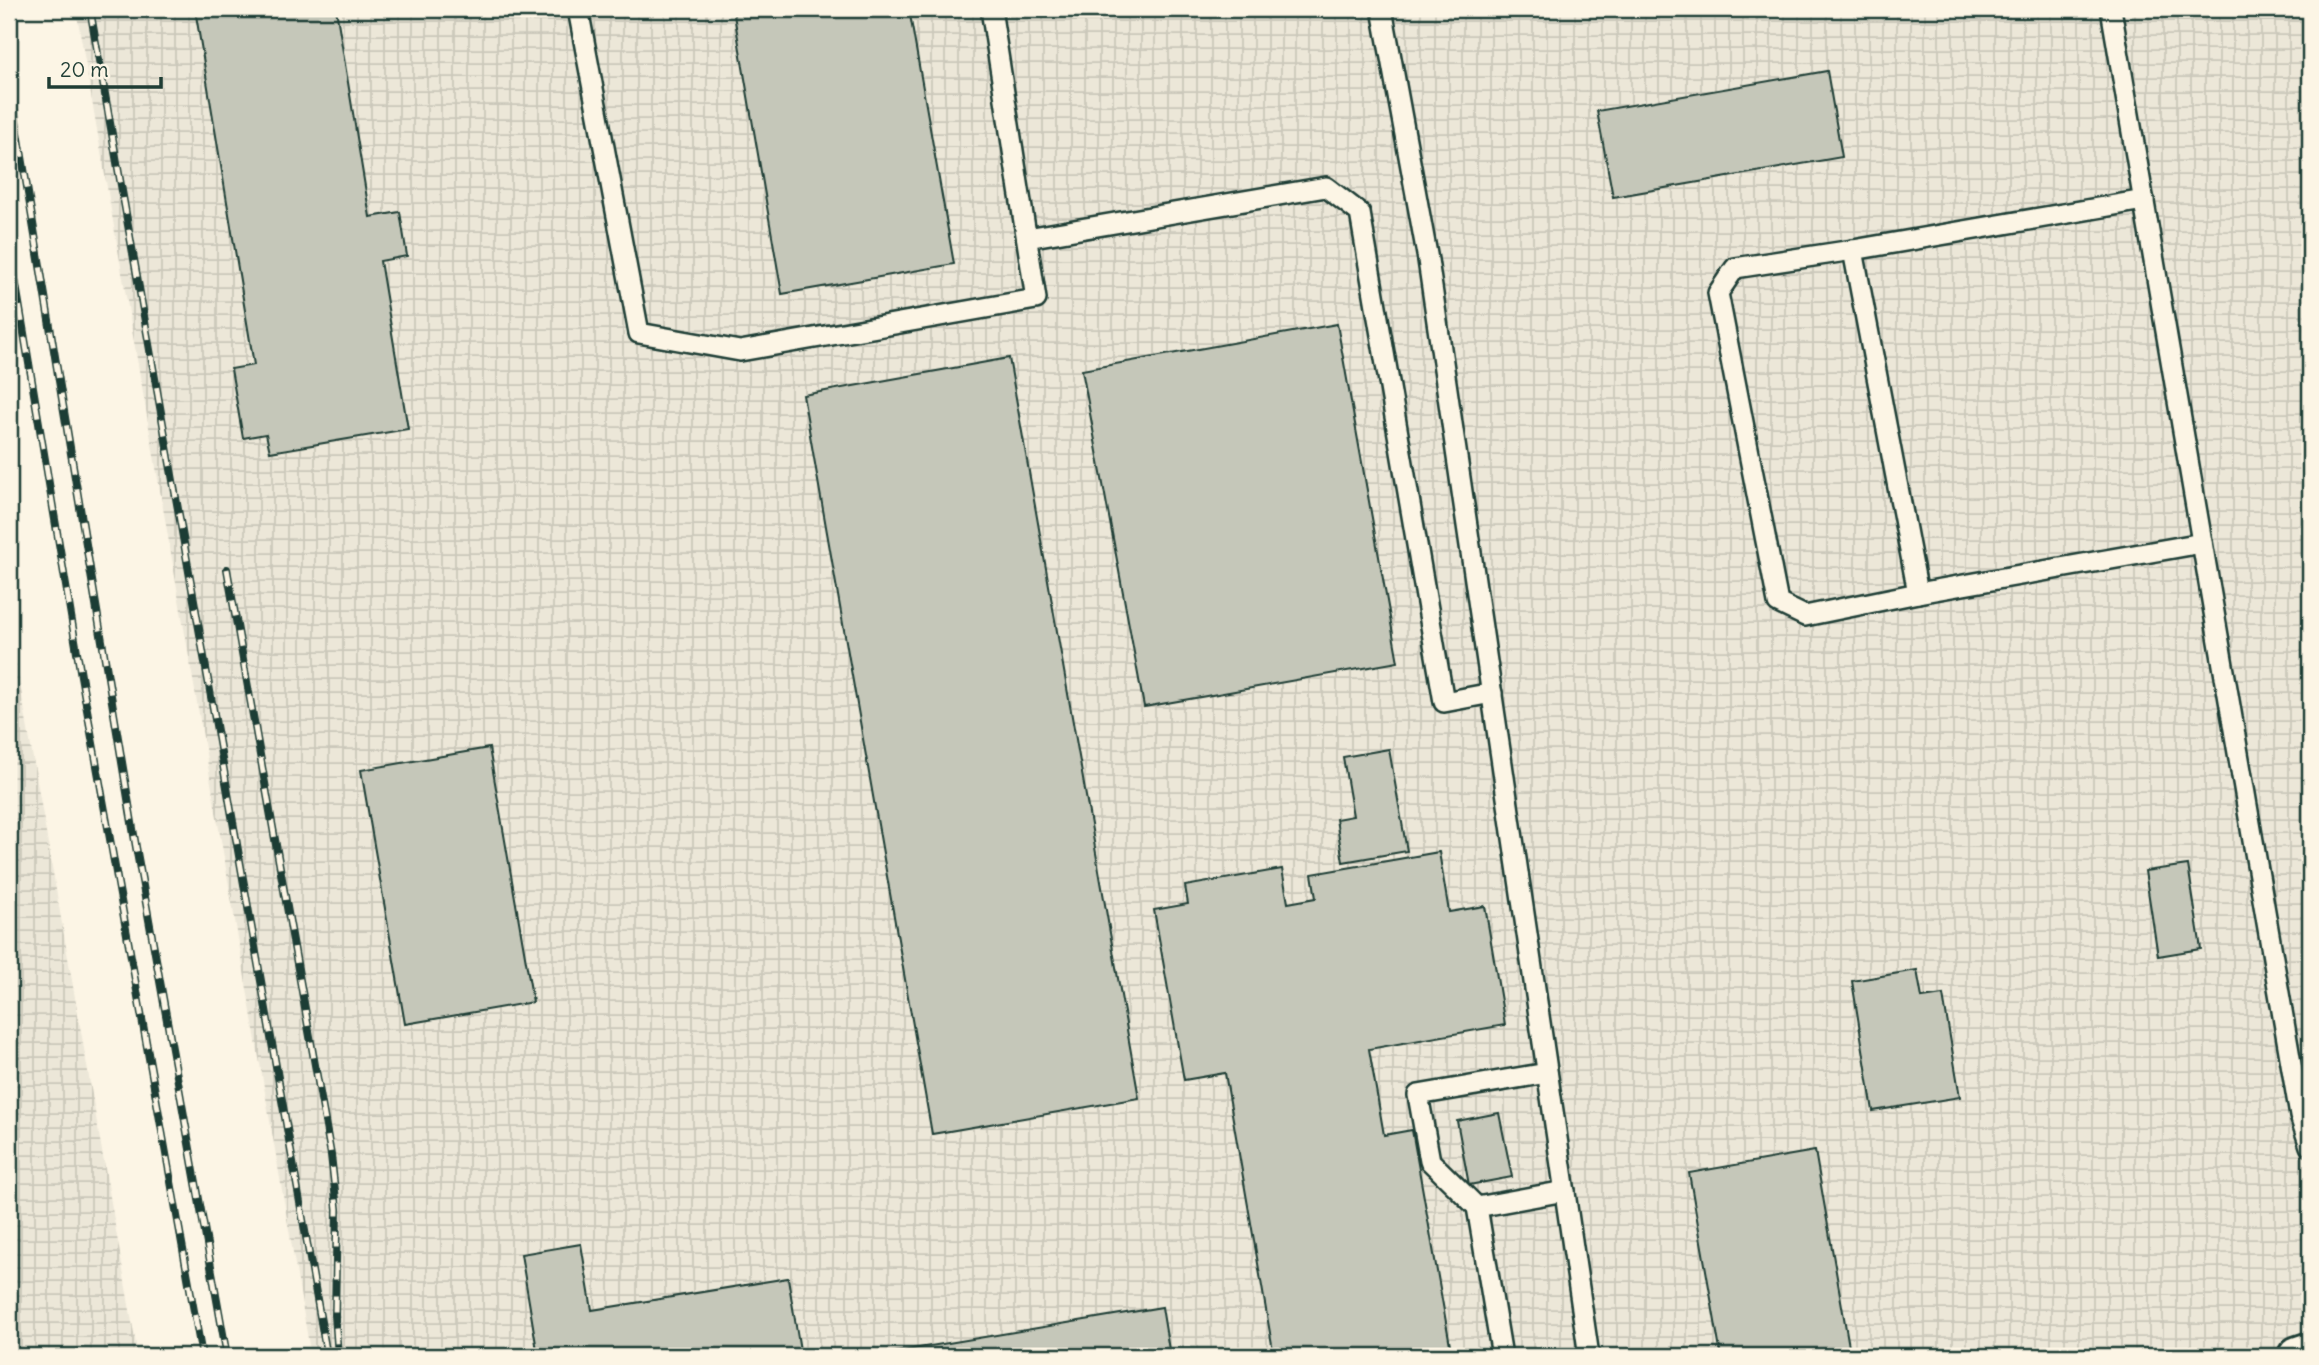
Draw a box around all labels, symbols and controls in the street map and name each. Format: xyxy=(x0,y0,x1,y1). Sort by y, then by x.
scale bar xyxy=(49,46,161,90)
text: 20 m xyxy=(60,56,109,83)

